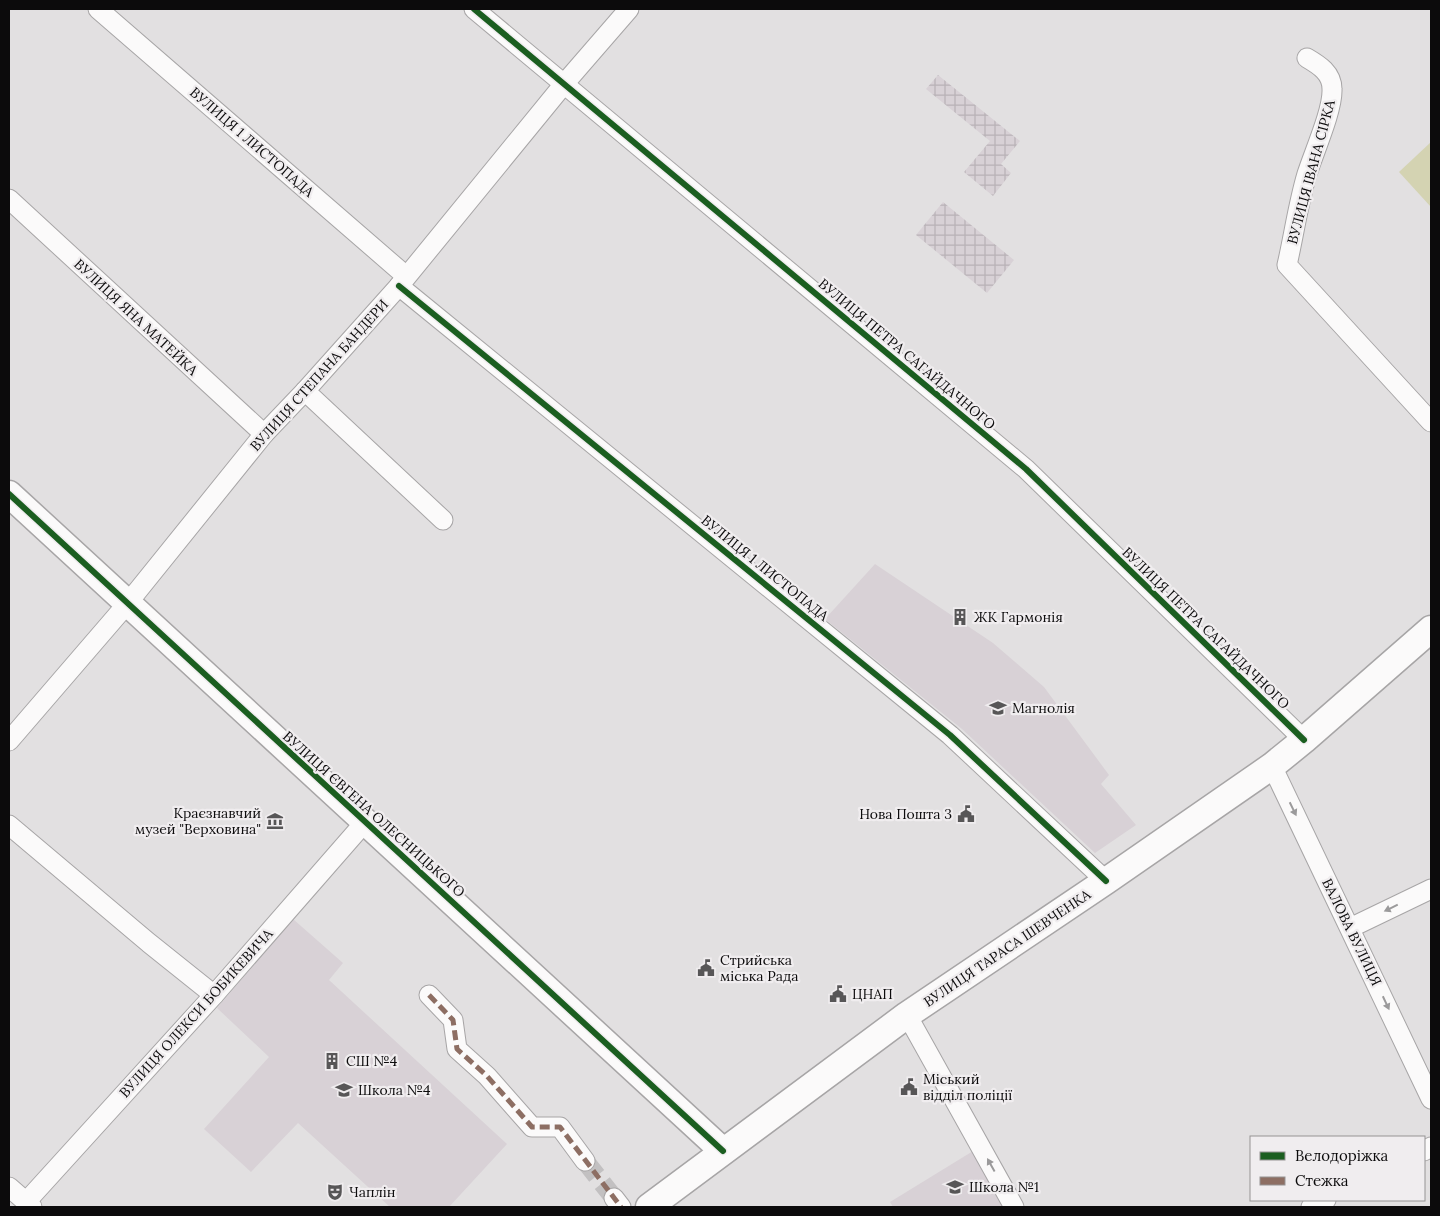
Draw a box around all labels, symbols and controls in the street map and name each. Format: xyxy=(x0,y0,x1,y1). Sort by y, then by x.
street label: ВУЛИЦЯ 1 ЛИСТОПАДА xyxy=(186,83,318,201)
street label: ВУЛИЦЯ ІВАНА СІРКА xyxy=(1283,98,1339,246)
street label: ВУЛИЦЯ ЯНА МАТЕЙКА xyxy=(70,255,202,379)
street label: ВУЛИЦЯ ПЕТРА САГАЙДАЧНОГО xyxy=(815,275,999,433)
street label: ВУЛИЦЯ СТЕПАНА БАНДЕРИ xyxy=(246,295,392,455)
street label: ВУЛИЦЯ 1 ЛИСТОПАДА xyxy=(698,511,833,625)
street label: ВУЛИЦЯ ПЕТРА САГАЙДАЧНОГО xyxy=(1119,543,1293,713)
building icon: ЖК Гармонія xyxy=(950,607,970,627)
place label: ЖК Гармонія xyxy=(974,608,1063,626)
school or university icon: Магнолія xyxy=(988,698,1008,718)
place label: Магнолія xyxy=(1012,699,1075,717)
street label: ВУЛИЦЯ ЄВГЕНА ОЛЕСНИЦЬКОГО xyxy=(279,727,469,901)
one-way arrow xyxy=(1289,802,1297,817)
place label: Краєзнавчий музей "Верховина" xyxy=(135,804,261,838)
public building icon: Нова Пошта 3 xyxy=(956,804,976,824)
place label: Нова Пошта 3 xyxy=(859,805,952,823)
museum icon: Краєзнавчий музей "Верховина" xyxy=(265,811,285,831)
street label: ВАЛОВА ВУЛИЦЯ xyxy=(1318,875,1386,989)
street label: ВУЛИЦЯ ТАРАСА ШЕВЧЕНКА xyxy=(920,885,1094,1011)
one-way arrow xyxy=(1384,904,1398,912)
street label: ВУЛИЦЯ ОЛЕКСИ БОБИКЕВИЧА xyxy=(115,925,277,1101)
place label: Стрийська міська Рада xyxy=(720,951,798,985)
public building icon: Стрийська міська Рада xyxy=(696,958,716,978)
public building icon: ЦНАП xyxy=(828,984,848,1004)
place label: ЦНАП xyxy=(852,985,893,1003)
one-way arrow xyxy=(1382,996,1390,1010)
building icon: СШ №4 xyxy=(322,1051,342,1071)
place label: СШ №4 xyxy=(346,1052,398,1070)
place label: Міський відділ поліції xyxy=(923,1070,1012,1104)
public building icon: Міський відділ поліції xyxy=(899,1077,919,1097)
school or university icon: Школа №4 xyxy=(334,1080,354,1100)
place label: Школа №4 xyxy=(358,1081,431,1099)
legend xyxy=(1250,1136,1425,1201)
text: Велодоріжка xyxy=(1295,1146,1389,1165)
one-way arrow xyxy=(986,1158,995,1171)
text: Стежка xyxy=(1295,1171,1349,1190)
school or university icon: Школа №1 xyxy=(945,1177,965,1197)
place label: Школа №1 xyxy=(969,1178,1039,1196)
theatre icon: Чаплін xyxy=(325,1182,345,1202)
place label: Чаплін xyxy=(349,1183,396,1201)

